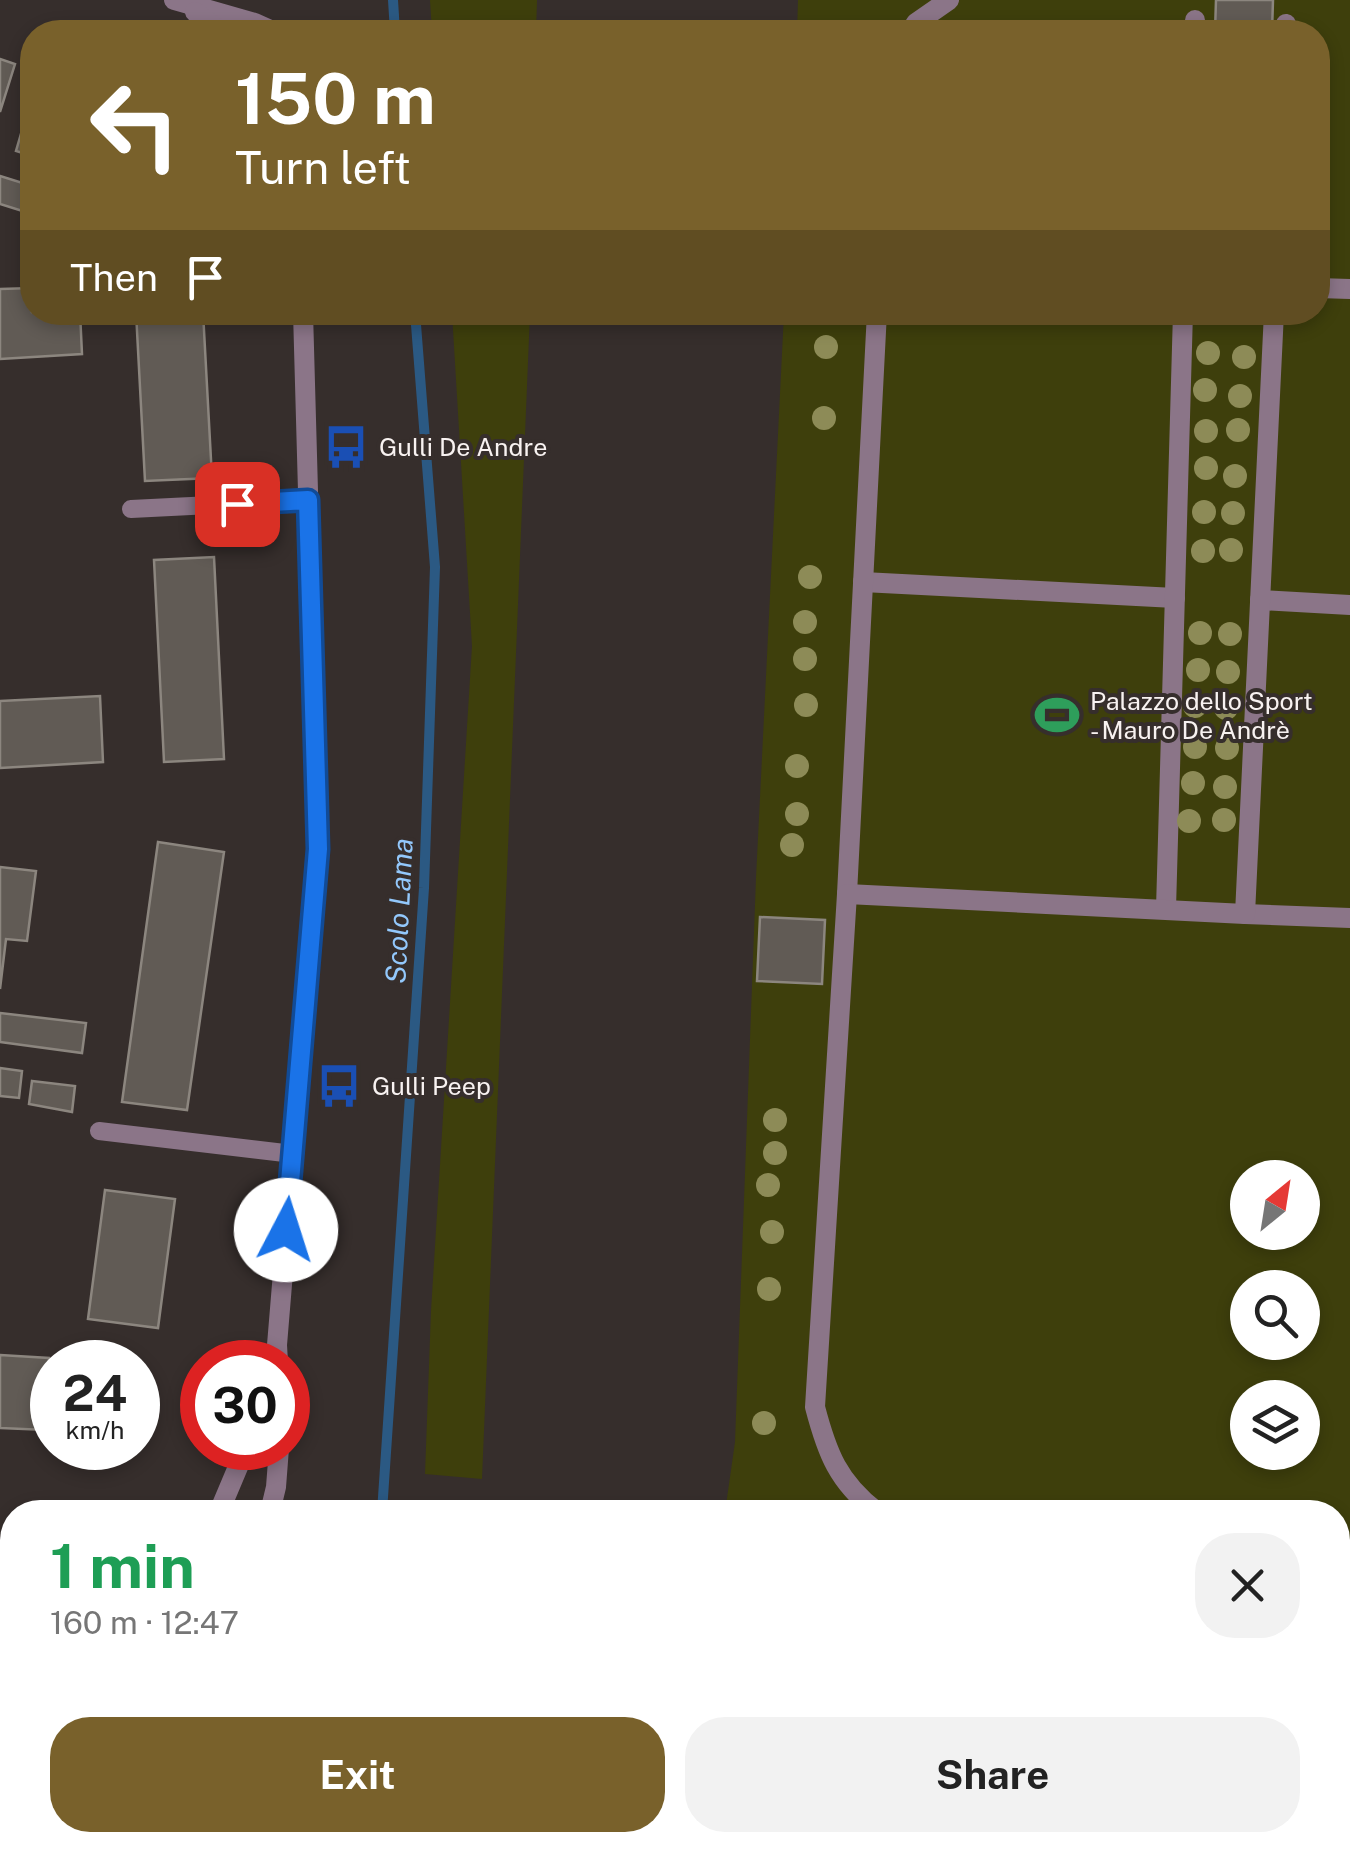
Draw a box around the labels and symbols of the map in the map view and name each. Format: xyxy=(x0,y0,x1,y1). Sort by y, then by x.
bus stop icon: Gulli De Andre xyxy=(322,423,370,471)
place label: Gulli De Andre xyxy=(379,432,547,462)
pin xyxy=(195,462,280,547)
place label: Palazzo dello Sport - Mauro De Andrè xyxy=(1090,686,1313,745)
sports icon: Palazzo dello Sport - Mauro De Andrè xyxy=(1033,691,1081,739)
water label: Scolo Lama xyxy=(378,837,419,985)
bus stop icon: Gulli Peep xyxy=(315,1062,363,1110)
place label: Gulli Peep xyxy=(372,1071,491,1101)
north arrow xyxy=(1230,1160,1320,1250)
position arrow xyxy=(234,1178,338,1282)
speed limit sign: 30 xyxy=(180,1340,310,1470)

